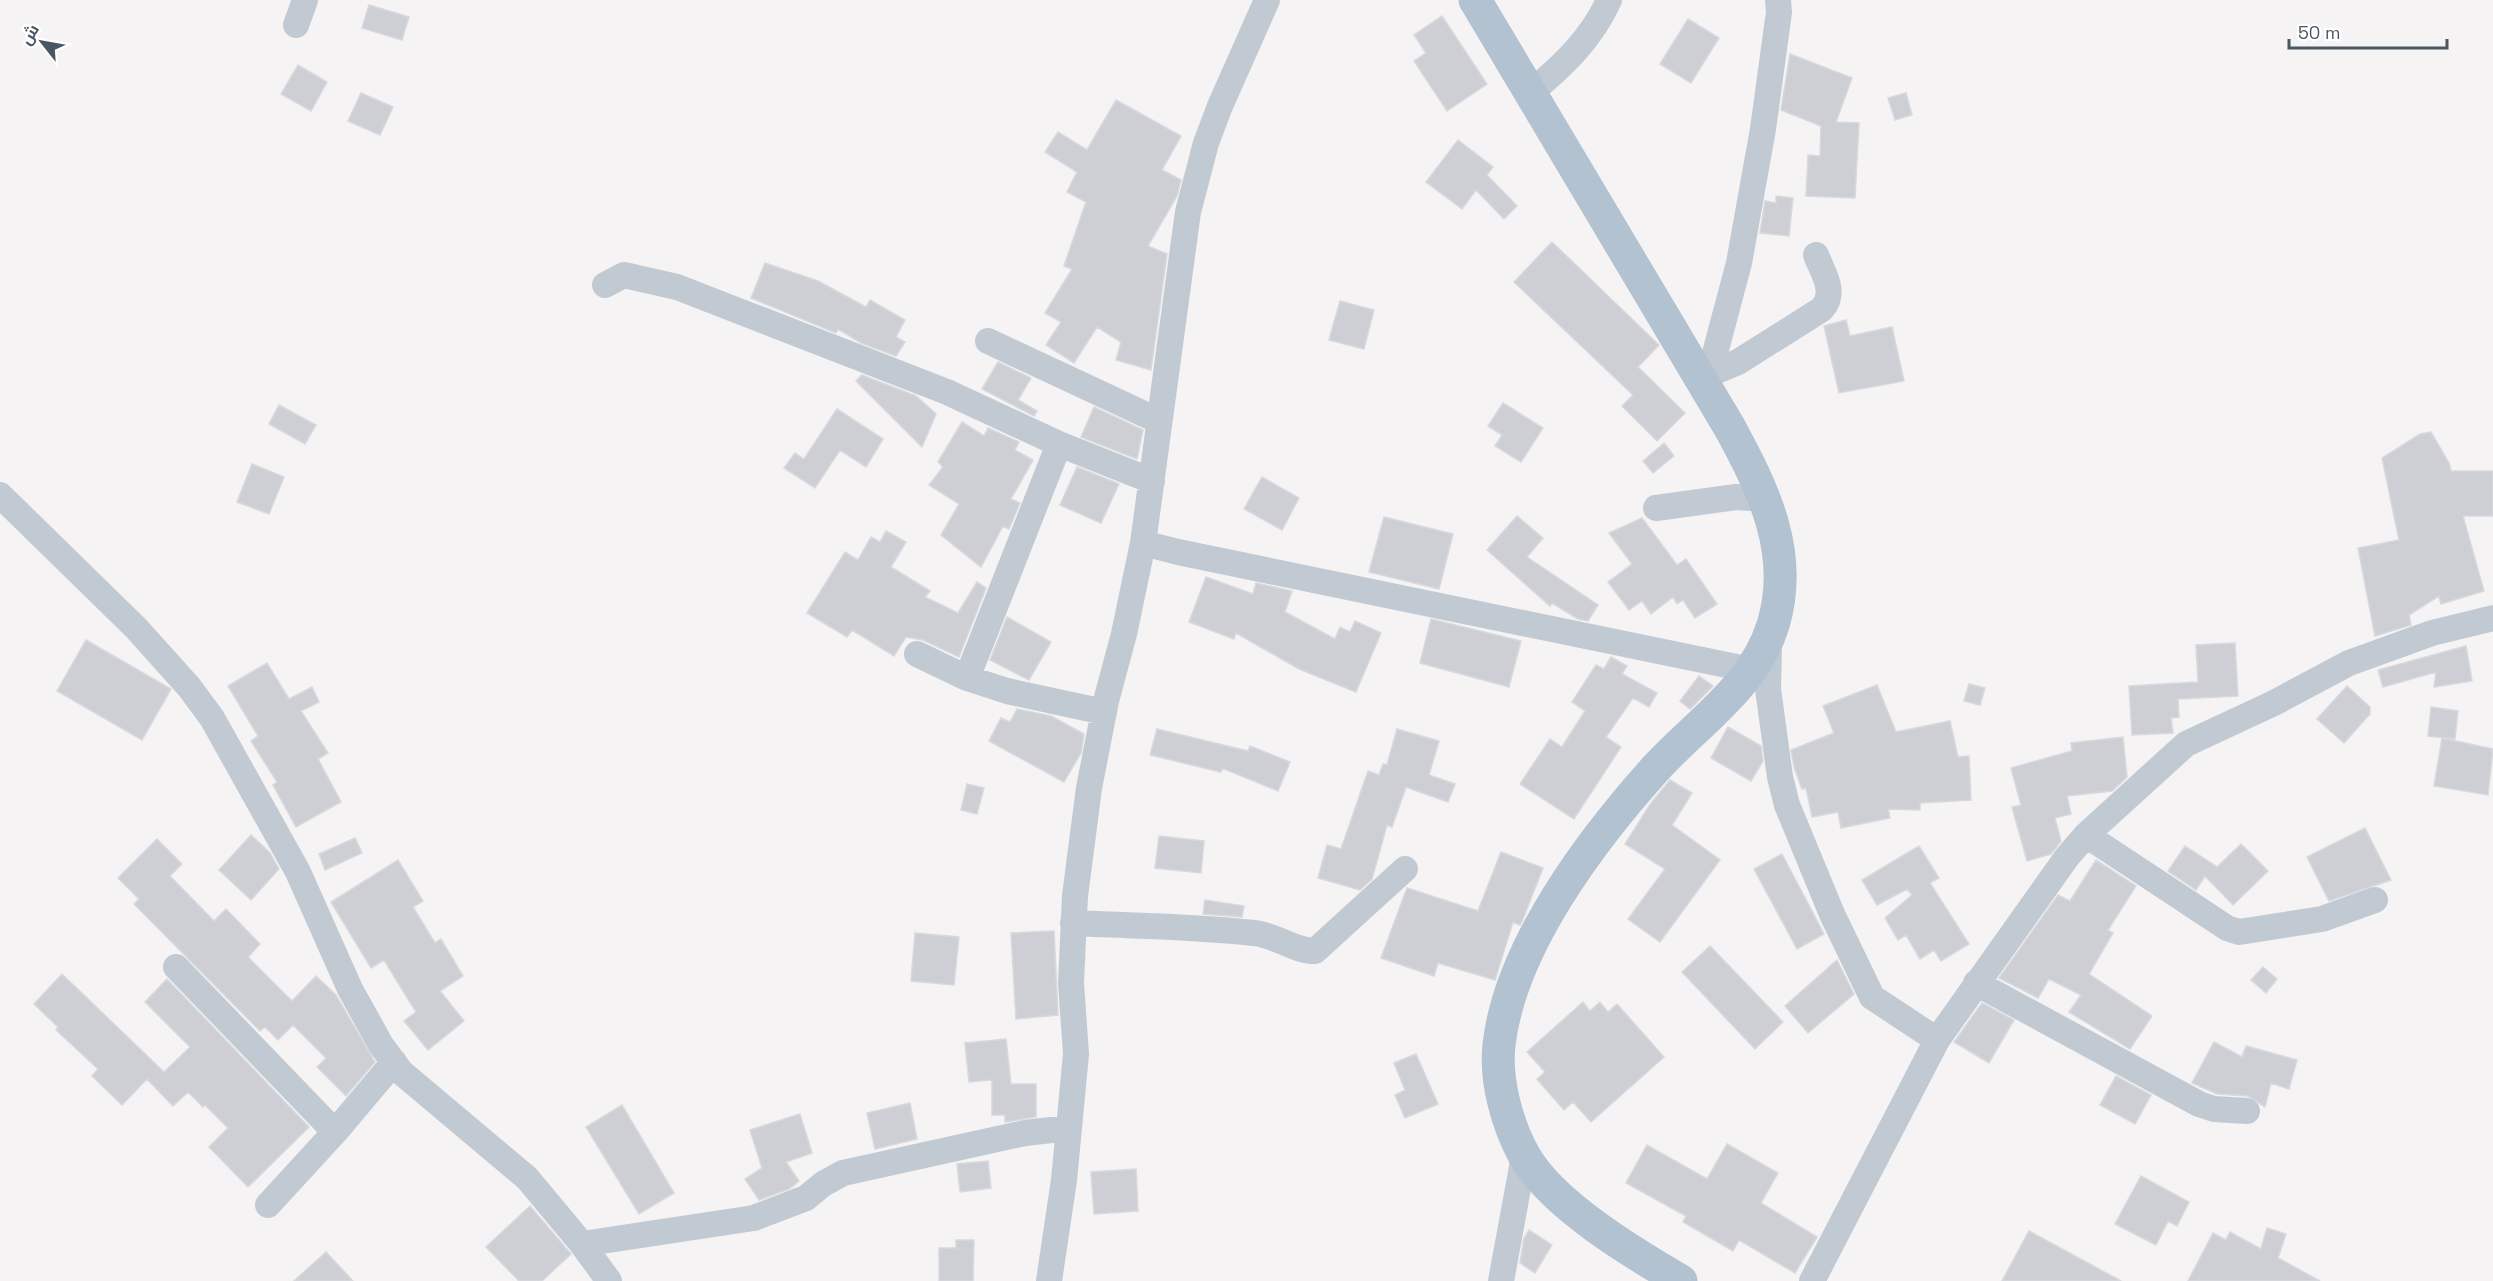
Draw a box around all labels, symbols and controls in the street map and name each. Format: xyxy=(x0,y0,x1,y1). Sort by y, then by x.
north arrow xyxy=(12,12,72,72)
scale bar xyxy=(2289,12,2446,50)
text: ش xyxy=(15,20,44,49)
text: 50 m xyxy=(2298,21,2340,44)

